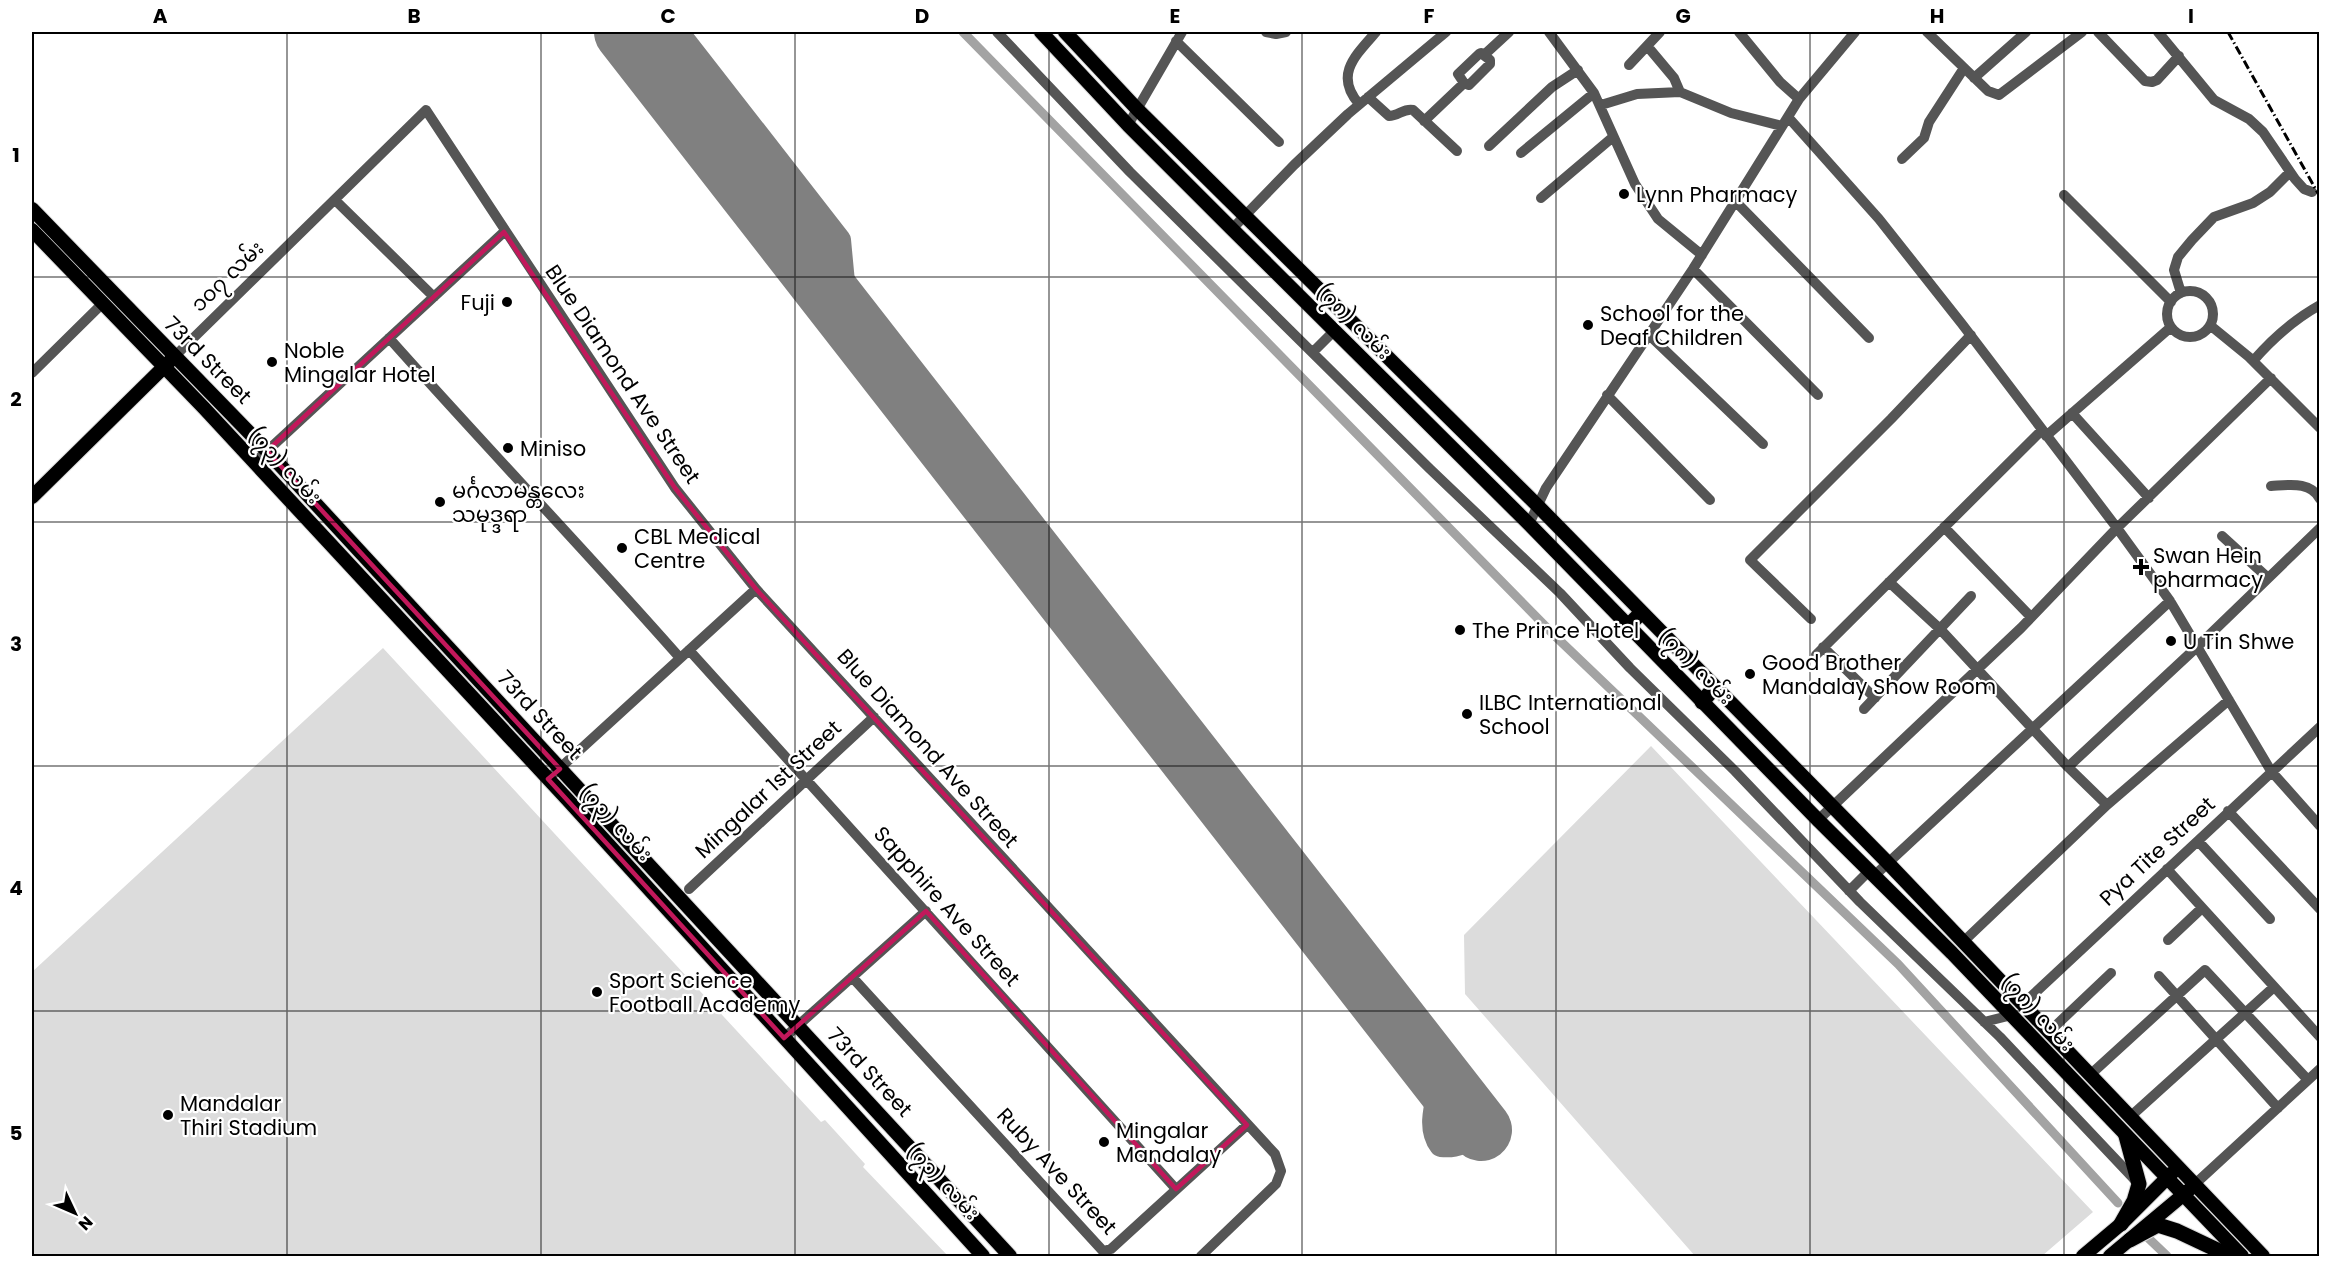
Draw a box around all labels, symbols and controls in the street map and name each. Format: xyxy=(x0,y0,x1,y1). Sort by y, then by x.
text: A xyxy=(153,2,168,30)
text: B xyxy=(407,2,421,30)
text: C xyxy=(660,2,676,30)
text: D xyxy=(915,2,929,30)
text: E xyxy=(1170,2,1180,30)
text: F xyxy=(1424,2,1435,30)
text: G xyxy=(1675,2,1691,30)
text: H xyxy=(1930,2,1944,30)
text: I xyxy=(2188,2,2194,30)
text: 1 xyxy=(12,141,20,169)
place label: Lynn Pharmacy xyxy=(1636,180,1798,209)
marker: Lynn Pharmacy xyxy=(1617,187,1631,201)
street label: ၁၀၇ လမ်း xyxy=(183,233,272,320)
street label: Blue Diamond Ave Street xyxy=(539,259,707,489)
street label: (၇၈) လမ်း xyxy=(1307,276,1399,368)
place label: Fuji xyxy=(461,288,495,317)
marker: Fuji xyxy=(500,295,514,309)
place label: School for the Deaf Children xyxy=(1600,299,1744,352)
street label: 73rd Street xyxy=(158,310,258,410)
marker: School for the Deaf Children xyxy=(1581,318,1595,332)
place label: Noble Mingalar Hotel xyxy=(284,336,436,389)
marker: Noble Mingalar Hotel xyxy=(265,355,279,369)
text: 2 xyxy=(10,385,22,413)
street label: (၇၃) လမ်း xyxy=(239,419,329,512)
place label: Miniso xyxy=(520,434,586,463)
marker: Miniso xyxy=(501,441,515,455)
place label: မင်္ဂလာမန္တလေး သမုဒ္ဒရာ xyxy=(452,476,585,532)
marker: မင်္ဂလာမန္တလေး သမုဒ္ဒရာ xyxy=(433,495,447,509)
place label: CBL Medical Centre xyxy=(634,522,760,575)
marker: CBL Medical Centre xyxy=(615,541,629,555)
place label: Swan Hein pharmacy xyxy=(2153,541,2263,594)
marker: Swan Hein pharmacy xyxy=(2134,560,2148,574)
place label: The Prince Hotel xyxy=(1472,616,1639,645)
street label: (၇၈) လမ်း xyxy=(1649,621,1741,713)
marker: The Prince Hotel xyxy=(1453,623,1467,637)
place label: U Tin Shwe xyxy=(2183,627,2294,656)
text: 3 xyxy=(10,630,22,658)
marker: U Tin Shwe xyxy=(2164,634,2178,648)
street label: Blue Diamond Ave Street xyxy=(831,642,1025,854)
place label: Good Brother Mandalay Show Room xyxy=(1762,648,1996,701)
street label: 73rd Street xyxy=(491,664,589,766)
marker: Good Brother Mandalay Show Room xyxy=(1743,667,1757,681)
place label: ILBC International School xyxy=(1479,688,1662,741)
marker: ILBC International School xyxy=(1460,707,1474,721)
street label: Mingalar 1st Street xyxy=(689,713,847,865)
street label: (၇၃) လမ်း xyxy=(570,776,660,869)
street label: Pya Tite Street xyxy=(2093,790,2221,912)
street label: Sapphire Ave Street xyxy=(867,820,1027,992)
text: 4 xyxy=(9,874,23,902)
place label: Sport Science Football Academy xyxy=(609,966,800,1019)
street label: (၇၈) လမ်း xyxy=(1992,966,2082,1059)
marker: Sport Science Football Academy xyxy=(590,985,604,999)
street label: 73rd Street xyxy=(821,1021,919,1123)
place label: Mandalar Thiri Stadium xyxy=(180,1089,317,1142)
street label: Ruby Ave Street xyxy=(991,1101,1123,1241)
marker: Mandalar Thiri Stadium xyxy=(161,1108,175,1122)
place label: Mingalar Mandalay xyxy=(1116,1116,1221,1169)
text: 5 xyxy=(10,1119,23,1147)
street label: (၇၃) လမ်း xyxy=(897,1135,987,1228)
marker: Mingalar Mandalay xyxy=(1097,1135,1111,1149)
north arrow xyxy=(45,1183,105,1243)
text: N xyxy=(73,1211,98,1235)

